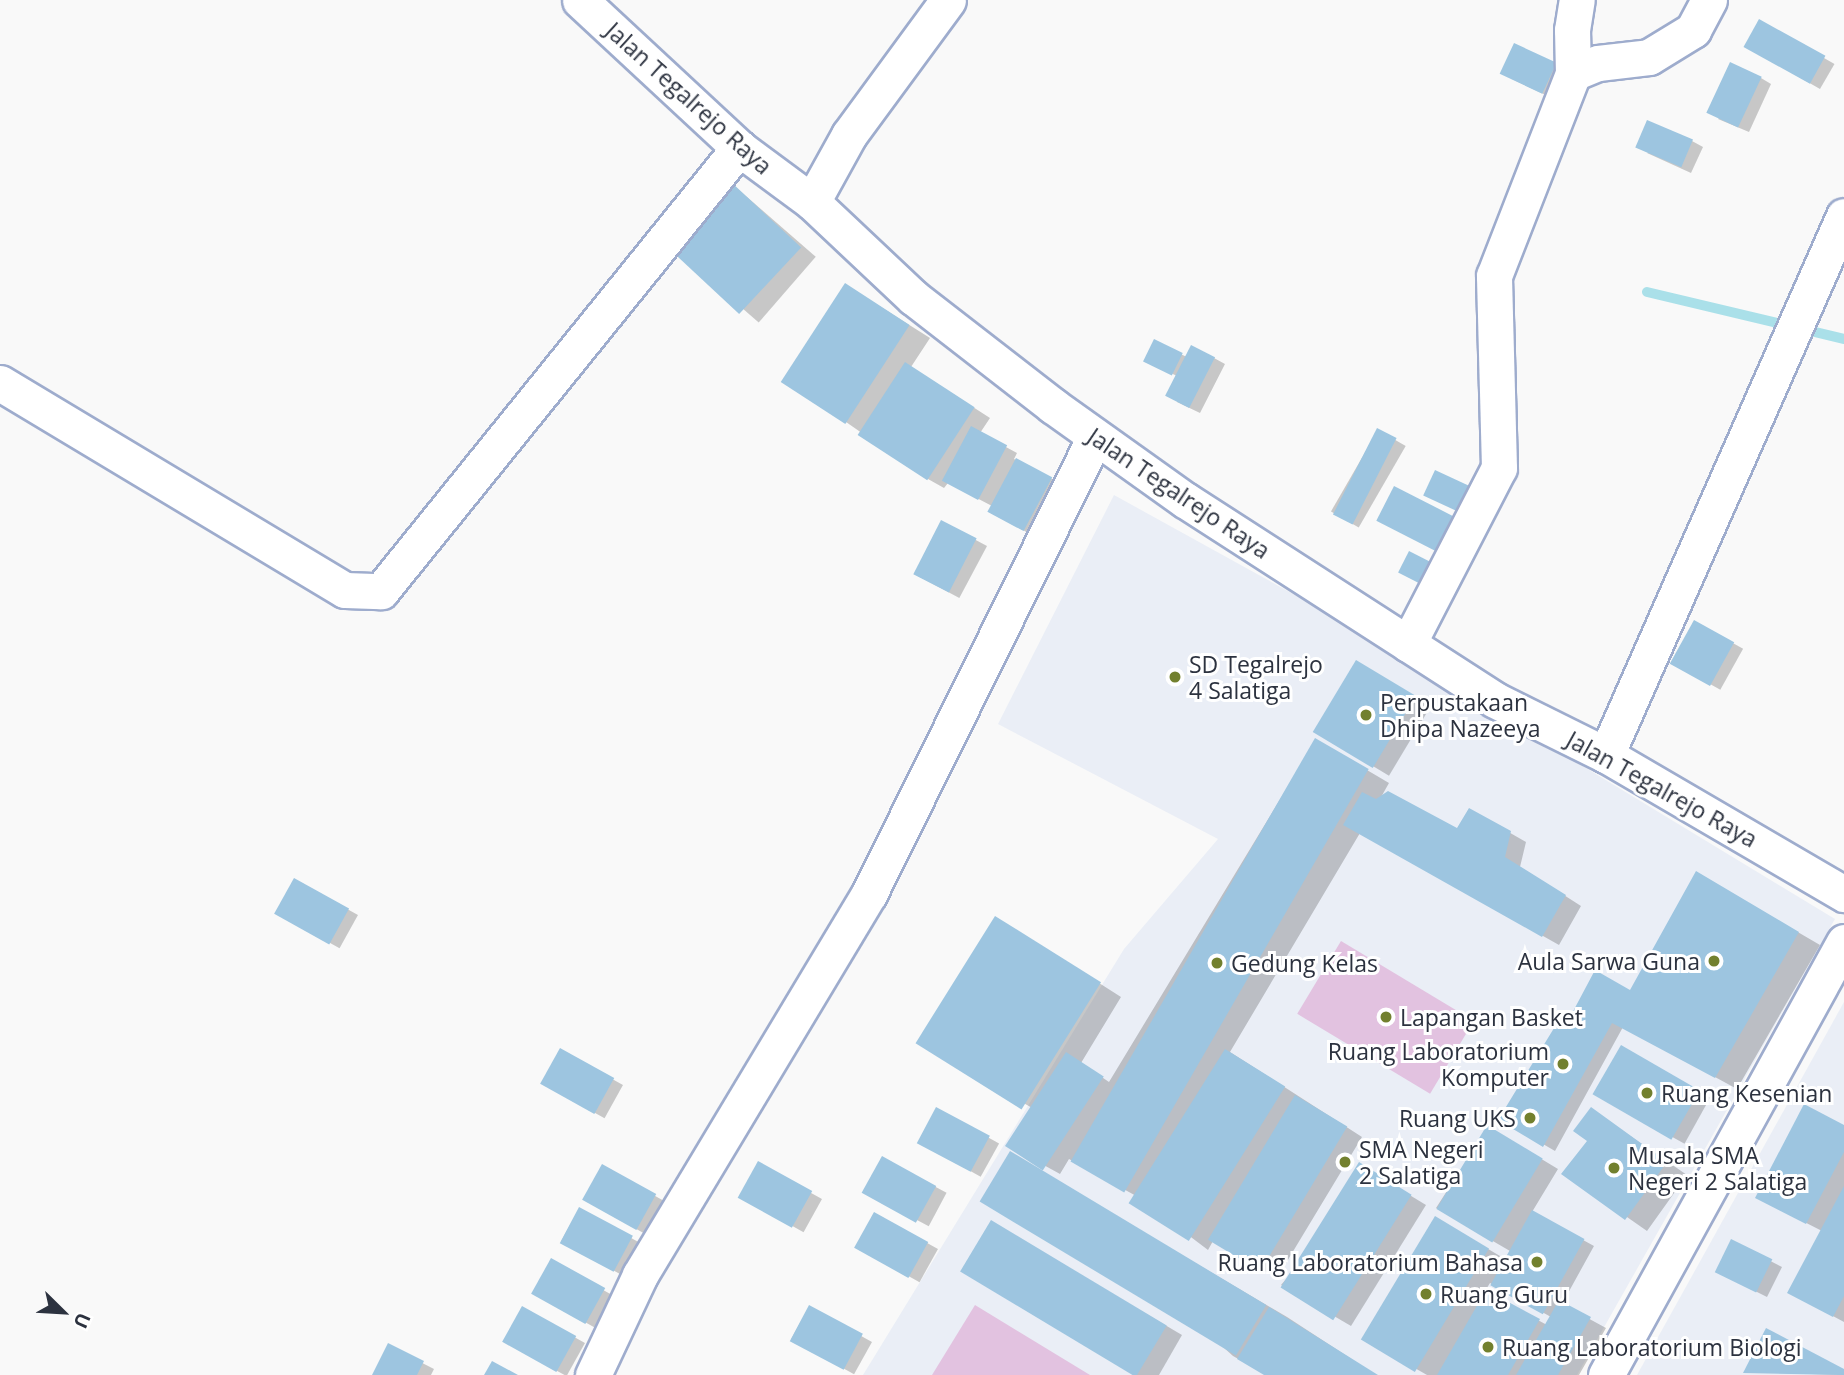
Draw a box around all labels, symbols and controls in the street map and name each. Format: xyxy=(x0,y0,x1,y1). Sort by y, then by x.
street label: Jalan Tegalrejo Raya xyxy=(600,16,778,180)
street label: Jalan Tegalrejo Raya xyxy=(1083,422,1275,564)
place label: SD Tegalrejo 4 Salatiga xyxy=(1189,650,1323,704)
marker: SD Tegalrejo 4 Salatiga xyxy=(1167,669,1183,685)
place label: Perpustakaan Dhipa Nazeeya xyxy=(1380,688,1540,742)
marker: Perpustakaan Dhipa Nazeeya xyxy=(1358,707,1374,723)
street label: Jalan Tegalrejo Raya xyxy=(1562,725,1762,853)
place label: Aula Sarwa Guna xyxy=(1518,947,1700,975)
place label: Gedung Kelas xyxy=(1231,949,1378,977)
marker: Aula Sarwa Guna xyxy=(1706,953,1722,969)
marker: Gedung Kelas xyxy=(1209,955,1225,971)
place label: Lapangan Basket xyxy=(1400,1003,1583,1031)
marker: Lapangan Basket xyxy=(1378,1009,1394,1025)
place label: Ruang Laboratorium Komputer xyxy=(1328,1037,1549,1091)
marker: Ruang Laboratorium Komputer xyxy=(1555,1056,1571,1072)
place label: Ruang Kesenian xyxy=(1661,1079,1832,1107)
marker: Ruang Kesenian xyxy=(1639,1085,1655,1101)
place label: Ruang UKS xyxy=(1399,1104,1516,1132)
marker: Ruang UKS xyxy=(1522,1110,1538,1126)
place label: SMA Negeri 2 Salatiga xyxy=(1359,1135,1484,1189)
place label: Musala SMA Negeri 2 Salatiga xyxy=(1628,1141,1807,1195)
marker: SMA Negeri 2 Salatiga xyxy=(1337,1154,1353,1170)
marker: Musala SMA Negeri 2 Salatiga xyxy=(1606,1160,1622,1176)
place label: Ruang Laboratorium Bahasa xyxy=(1218,1248,1523,1276)
marker: Ruang Laboratorium Bahasa xyxy=(1529,1254,1545,1270)
north arrow xyxy=(28,1277,98,1347)
place label: Ruang Guru xyxy=(1440,1280,1568,1308)
marker: Ruang Guru xyxy=(1418,1286,1434,1302)
text: U xyxy=(67,1309,97,1332)
place label: Ruang Laboratorium Biologi xyxy=(1502,1333,1802,1361)
marker: Ruang Laboratorium Biologi xyxy=(1480,1339,1496,1355)

